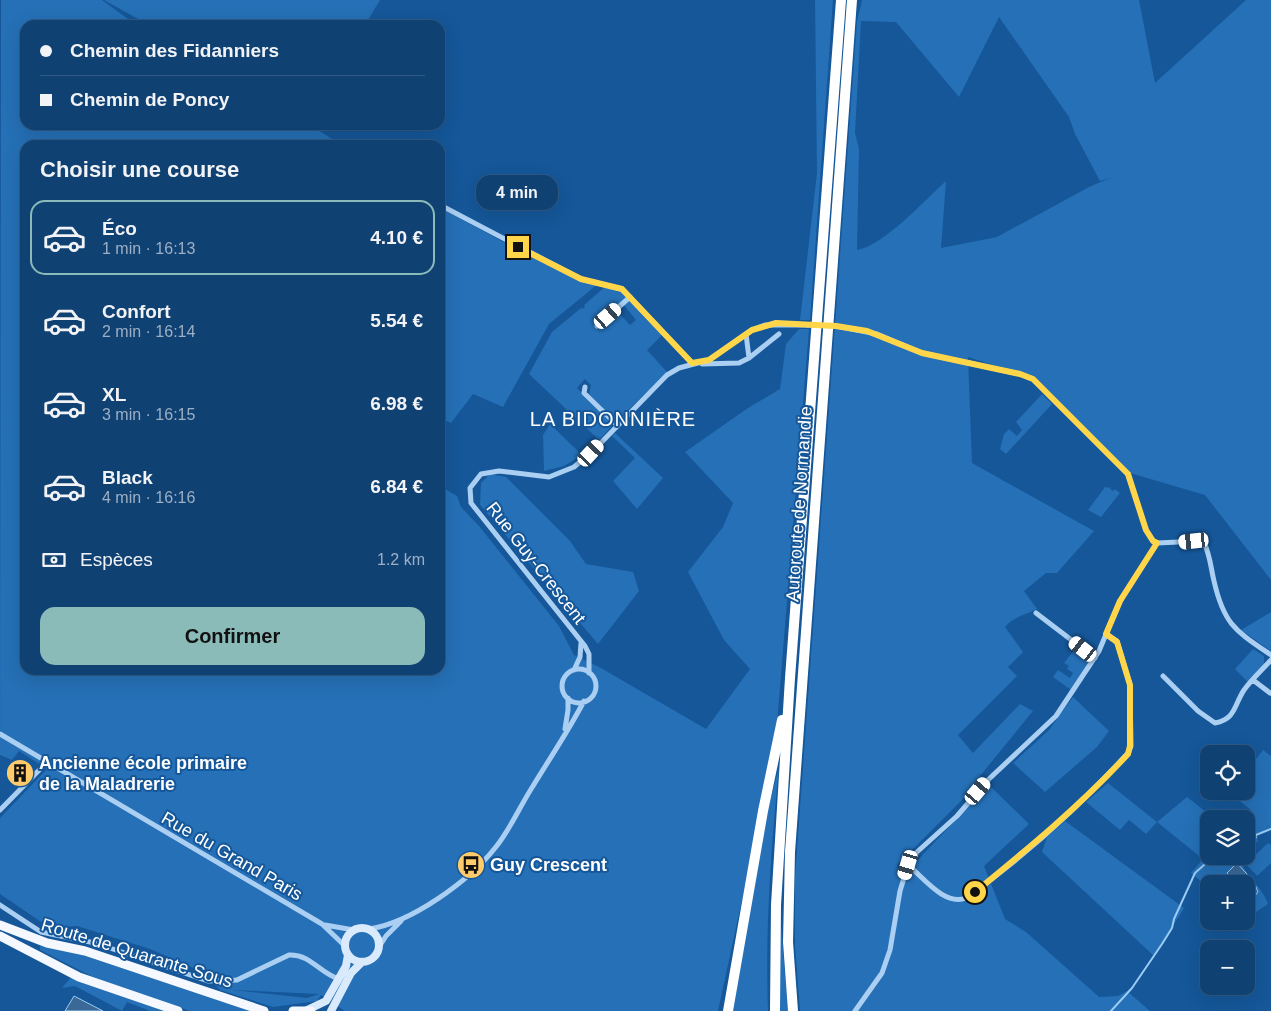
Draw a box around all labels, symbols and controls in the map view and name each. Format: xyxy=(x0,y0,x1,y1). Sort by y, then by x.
text: Chemin des Fidanniers xyxy=(70,40,279,61)
text: Chemin de Poncy xyxy=(70,89,229,110)
text: Choisir une course xyxy=(40,157,239,182)
callout: 4 min xyxy=(477,174,559,210)
text: 4 min xyxy=(496,184,538,201)
icon: car xyxy=(42,215,87,260)
text: Éco xyxy=(102,218,137,239)
text: 4.10 € xyxy=(370,227,423,248)
route end xyxy=(507,236,529,258)
text: 1 min · 16:13 xyxy=(102,240,195,257)
icon: car xyxy=(42,298,87,343)
car xyxy=(591,300,624,332)
text: Confort xyxy=(102,301,171,322)
text: 5.54 € xyxy=(370,310,423,331)
text: 2 min · 16:14 xyxy=(102,323,195,340)
icon: car xyxy=(42,381,87,426)
text: XL xyxy=(102,384,126,405)
text: 6.98 € xyxy=(370,393,423,414)
street label: Autoroute de Normandie xyxy=(782,405,816,603)
text: 3 min · 16:15 xyxy=(102,406,195,423)
district label: LA BIDONNIÈRE xyxy=(530,408,696,430)
car xyxy=(575,437,606,469)
icon: car xyxy=(42,464,87,509)
text: Black xyxy=(102,467,153,488)
text: 6.84 € xyxy=(370,476,423,497)
text: 4 min · 16:16 xyxy=(102,489,195,506)
street label: Rue Guy-Crescent xyxy=(482,498,590,628)
car xyxy=(1178,532,1209,550)
icon: cash xyxy=(40,546,68,574)
text: Espèces xyxy=(80,549,153,570)
text: 1.2 km xyxy=(377,551,425,568)
button: Confirmer xyxy=(40,607,425,665)
car xyxy=(1066,634,1099,664)
map controls xyxy=(1200,745,1255,995)
button: locate xyxy=(1200,745,1255,800)
place label: Ancienne école primaire de la Maladrerie xyxy=(39,753,247,794)
building icon: Ancienne école primaire de la Maladrerie xyxy=(5,758,35,788)
car xyxy=(962,775,993,807)
street label: Rue du Grand Paris xyxy=(158,808,306,904)
button: layers xyxy=(1200,810,1255,865)
car xyxy=(896,848,919,882)
bus stop icon: Guy Crescent xyxy=(456,850,486,880)
place label: Guy Crescent xyxy=(490,855,607,875)
button: + xyxy=(1200,875,1255,930)
route start xyxy=(964,881,986,903)
street label: Route de Quarante Sous xyxy=(39,914,235,992)
button: − xyxy=(1200,940,1255,995)

